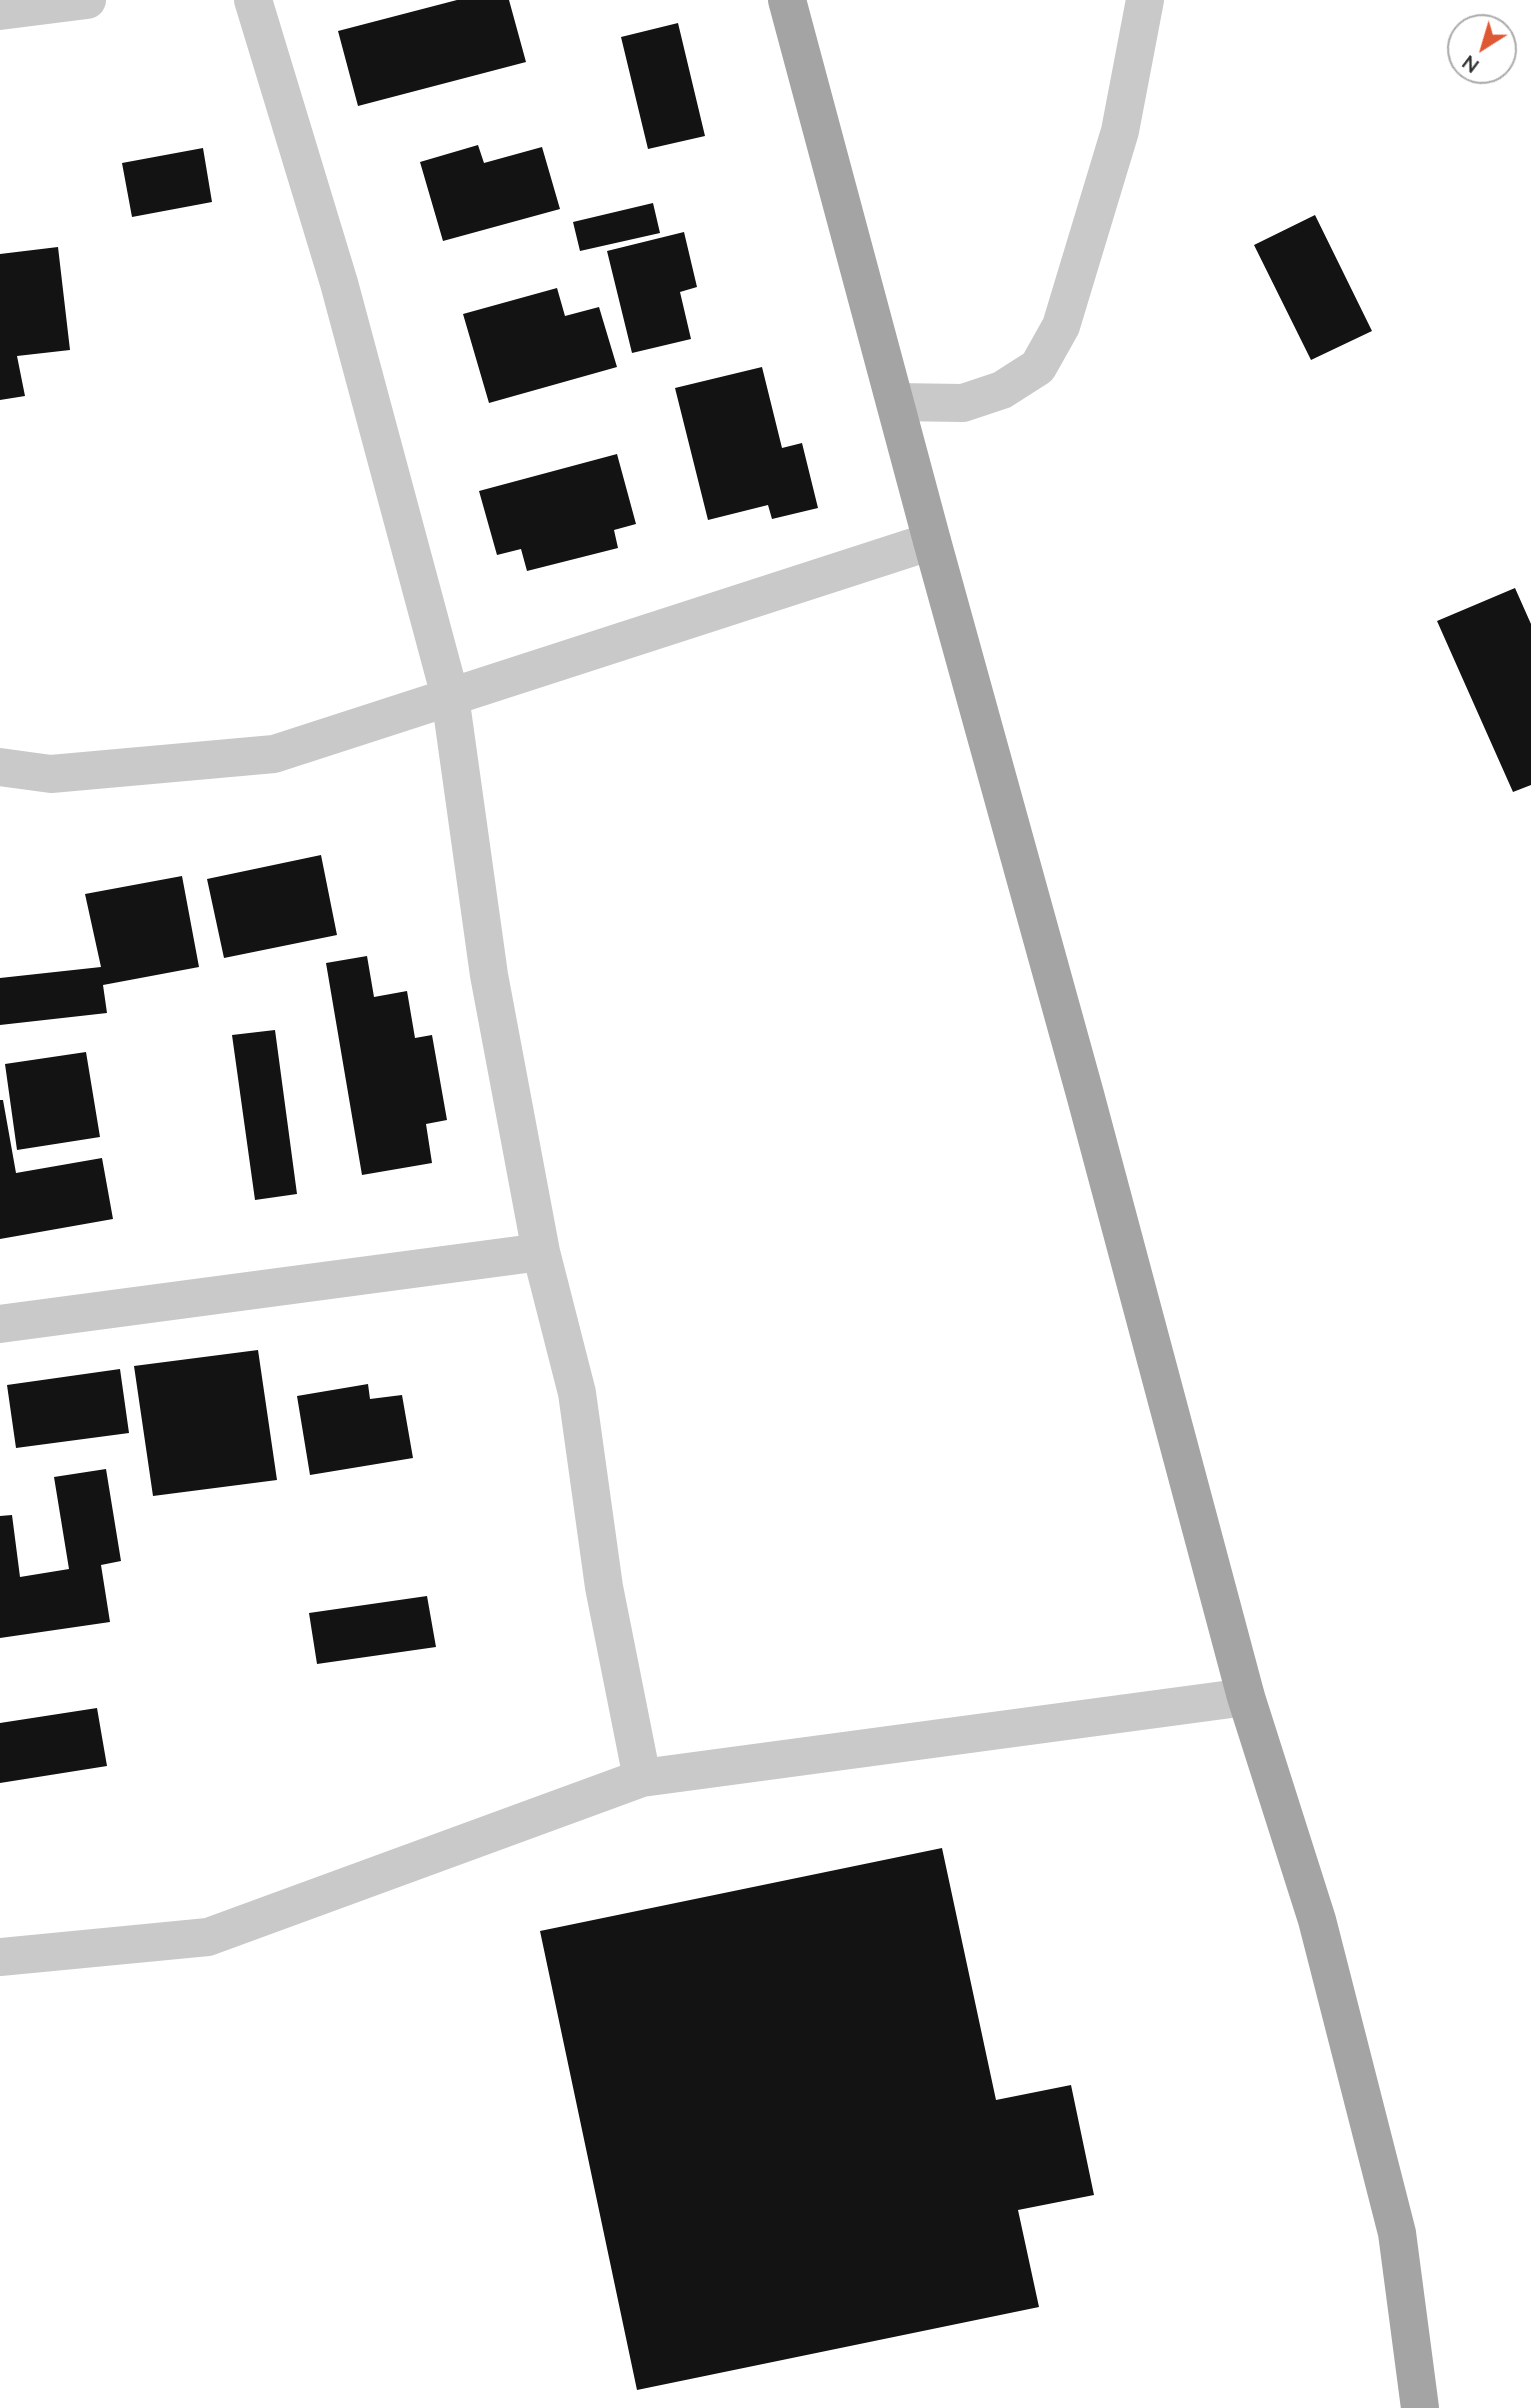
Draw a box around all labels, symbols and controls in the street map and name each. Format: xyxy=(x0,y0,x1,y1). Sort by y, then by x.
north arrow xyxy=(1447,14,1517,84)
text: N xyxy=(1458,51,1483,78)

